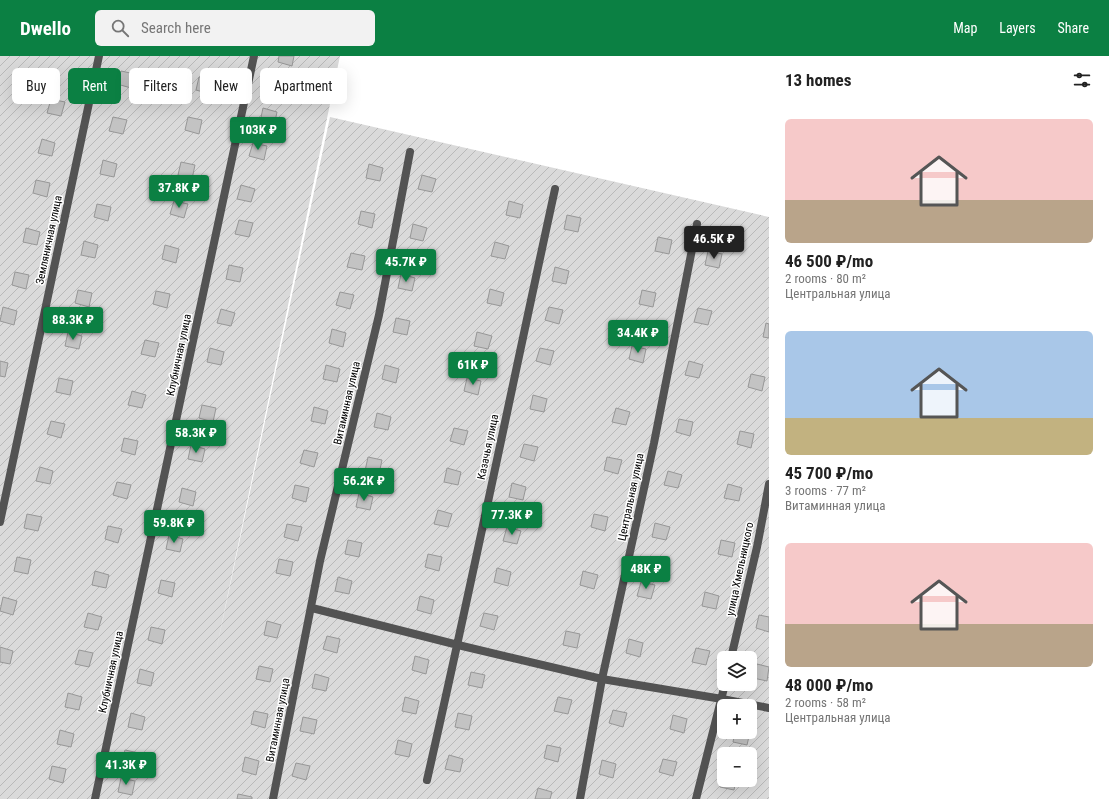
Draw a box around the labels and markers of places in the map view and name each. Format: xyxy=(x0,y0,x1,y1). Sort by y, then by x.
pin: 103K ₽ xyxy=(225,117,291,151)
pin: 37.8K ₽ xyxy=(142,175,216,209)
pin: 46.5K ₽ xyxy=(677,226,751,260)
pin: 45.7K ₽ xyxy=(369,249,443,283)
pin: 88.3K ₽ xyxy=(36,307,110,341)
pin: 34.4K ₽ xyxy=(601,320,675,354)
pin: 61K ₽ xyxy=(445,352,501,386)
pin: 58.3K ₽ xyxy=(159,420,233,454)
pin: 56.2K ₽ xyxy=(327,468,401,502)
pin: 77.3K ₽ xyxy=(475,502,549,536)
pin: 59.8K ₽ xyxy=(137,510,211,544)
pin: 48K ₽ xyxy=(618,556,674,590)
pin: 41.3K ₽ xyxy=(89,752,163,786)

